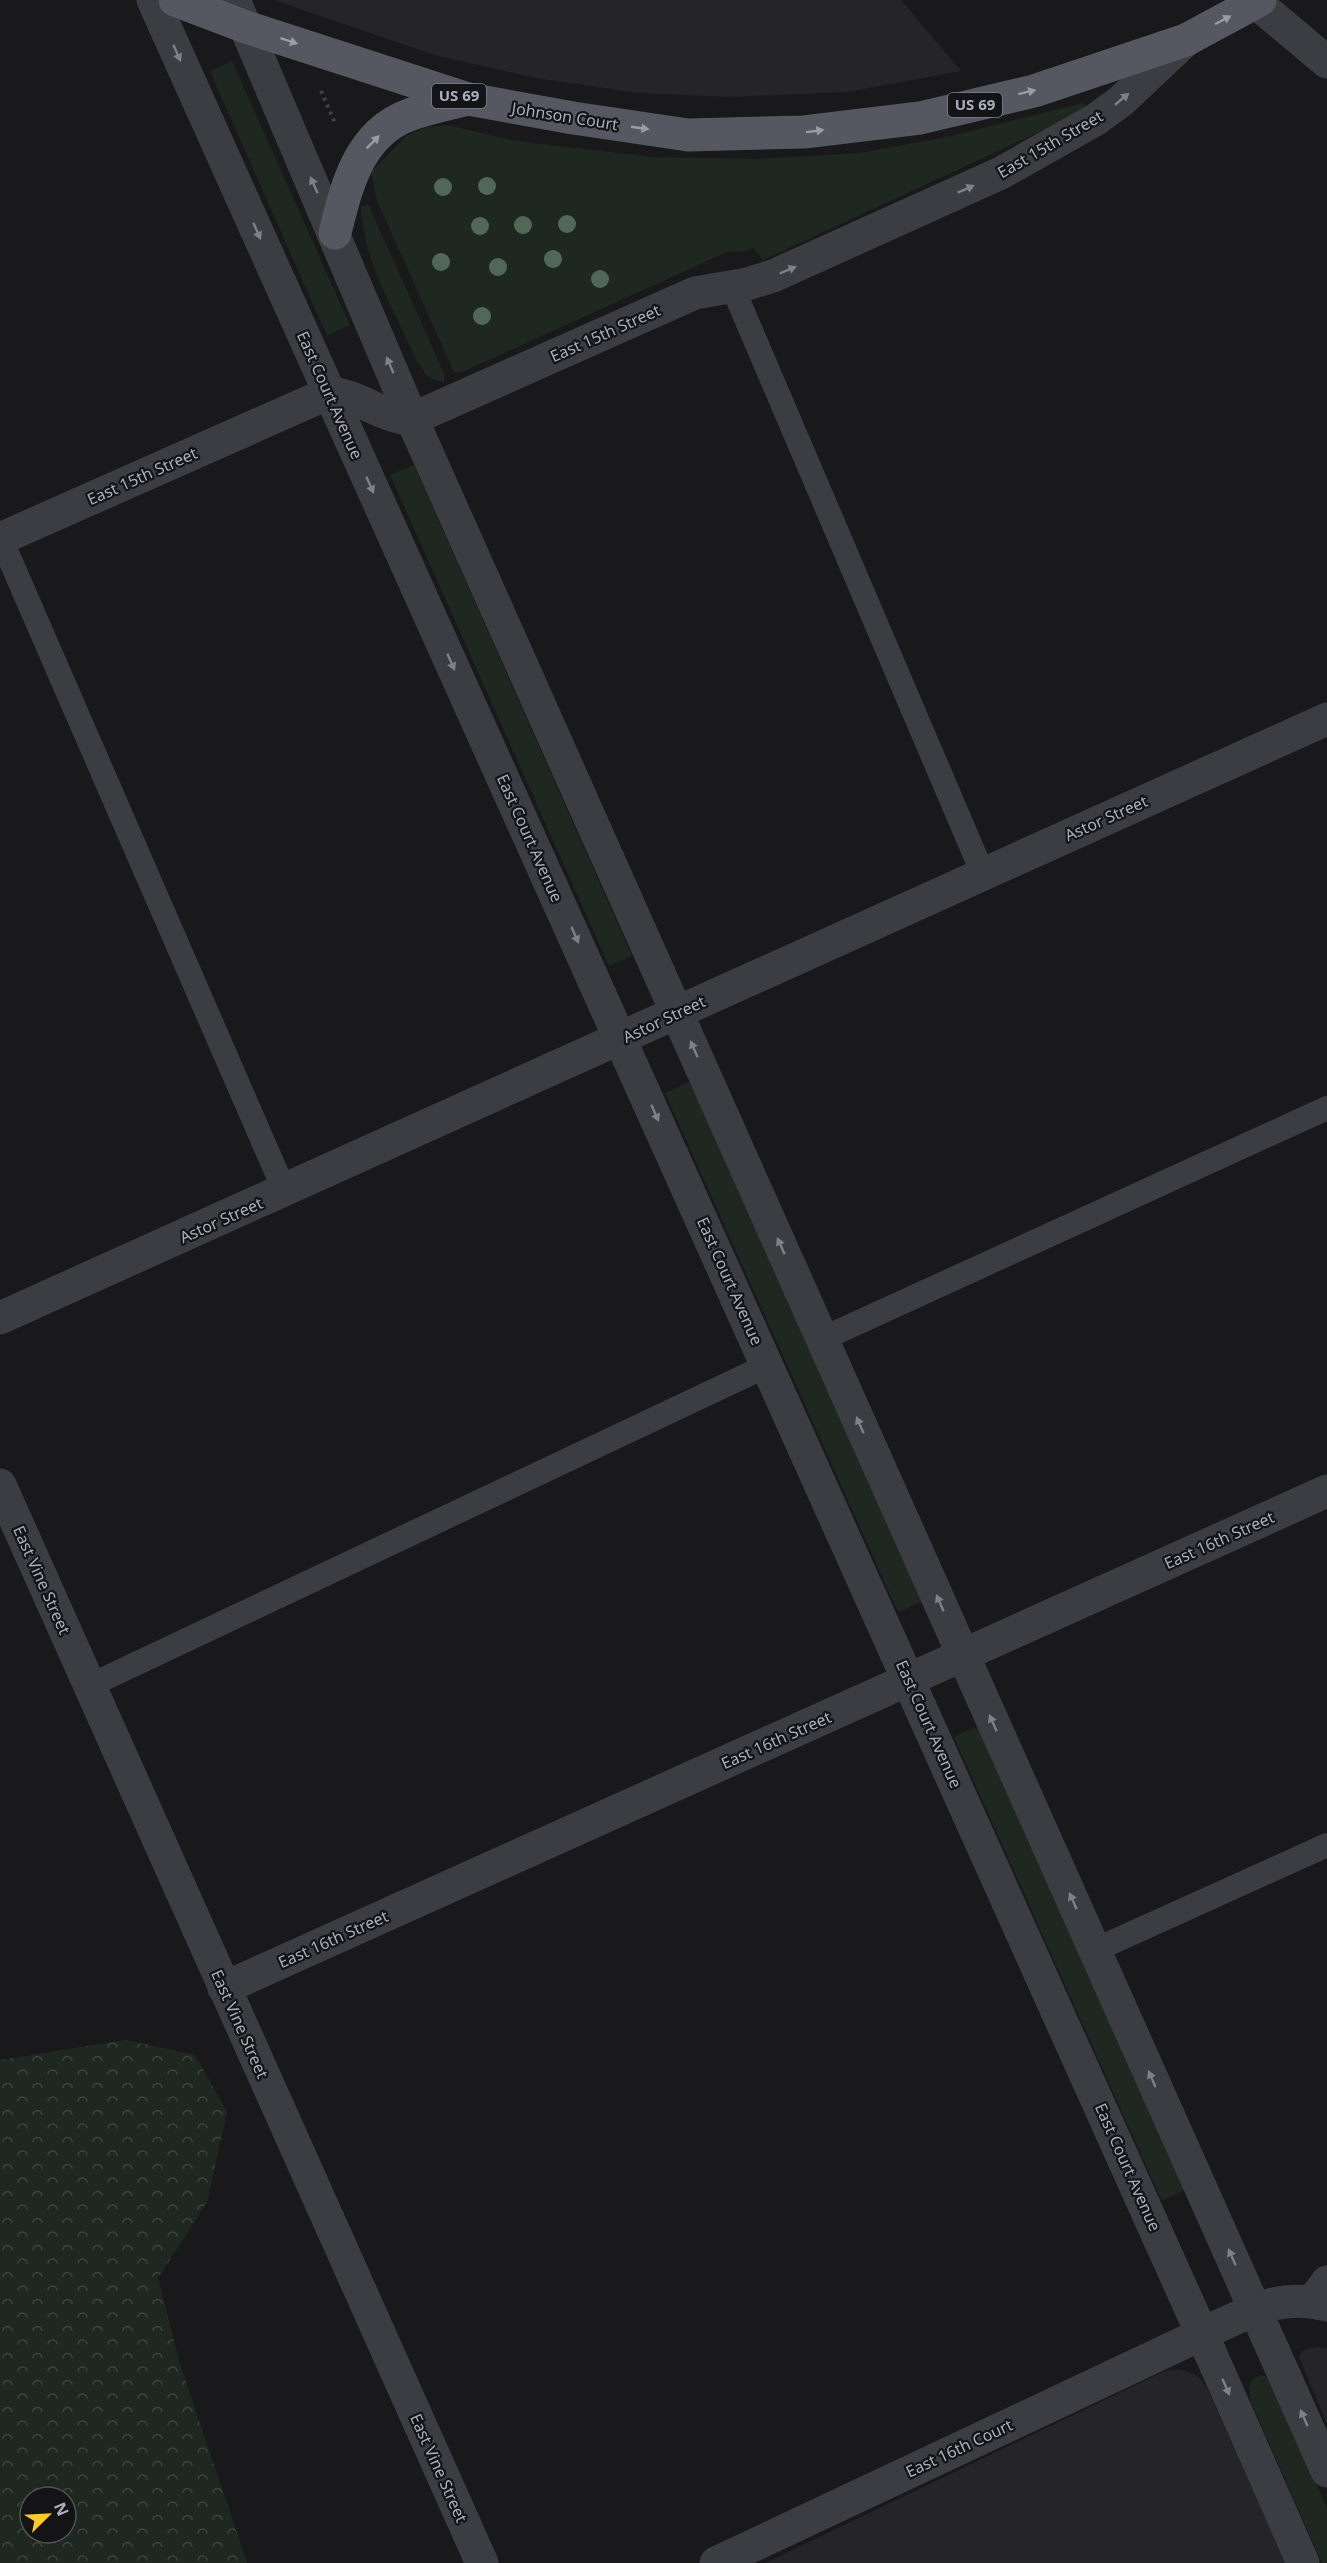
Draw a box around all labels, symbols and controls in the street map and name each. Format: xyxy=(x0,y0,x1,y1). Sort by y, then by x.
one-way arrow xyxy=(1215,15,1232,25)
one-way arrow xyxy=(280,37,298,46)
one-way arrow xyxy=(173,45,182,62)
road number: US 69 xyxy=(432,84,486,108)
one-way arrow xyxy=(1018,87,1036,97)
road number: US 69 xyxy=(948,93,1002,117)
one-way arrow xyxy=(1114,93,1129,106)
street label: Johnson Court xyxy=(508,96,620,135)
street label: East 15th Street xyxy=(993,105,1107,183)
one-way arrow xyxy=(631,123,650,132)
one-way arrow xyxy=(805,126,824,136)
one-way arrow xyxy=(366,134,380,149)
one-way arrow xyxy=(310,177,319,194)
one-way arrow xyxy=(957,184,975,194)
one-way arrow xyxy=(252,223,262,241)
one-way arrow xyxy=(780,265,798,275)
street label: East 15th Street xyxy=(546,299,664,367)
street label: East Court Avenue xyxy=(292,328,368,462)
one-way arrow xyxy=(385,356,395,374)
street label: East 15th Street xyxy=(83,442,201,510)
one-way arrow xyxy=(365,476,375,494)
one-way arrow xyxy=(446,654,455,671)
street label: East Court Avenue xyxy=(492,771,568,905)
street label: Astor Street xyxy=(1061,790,1151,846)
one-way arrow xyxy=(570,927,579,944)
street label: Astor Street xyxy=(619,990,709,1048)
one-way arrow xyxy=(689,1039,699,1057)
one-way arrow xyxy=(650,1105,659,1122)
street label: Astor Street xyxy=(176,1192,266,1248)
street label: East Court Avenue xyxy=(692,1214,768,1348)
one-way arrow xyxy=(776,1237,786,1255)
one-way arrow xyxy=(855,1415,865,1433)
street label: East 16th Street xyxy=(1160,1506,1278,1574)
street label: East Vine Street xyxy=(8,1522,76,1638)
one-way arrow xyxy=(935,1593,945,1611)
street label: East Court Avenue xyxy=(891,1657,967,1791)
street label: East 16th Street xyxy=(717,1706,835,1774)
one-way arrow xyxy=(989,1714,998,1731)
one-way arrow xyxy=(1068,1892,1077,1909)
street label: East 16th Street xyxy=(274,1905,392,1973)
street label: East Vine Street xyxy=(206,1966,274,2082)
one-way arrow xyxy=(1148,2070,1157,2087)
street label: East Court Avenue xyxy=(1090,2100,1166,2234)
one-way arrow xyxy=(1228,2248,1237,2265)
one-way arrow xyxy=(1222,2378,1231,2396)
one-way arrow xyxy=(1299,2409,1308,2426)
street label: East Vine Street xyxy=(405,2410,473,2526)
street label: East 16th Court xyxy=(902,2413,1016,2482)
north arrow xyxy=(18,2485,78,2545)
text: N xyxy=(49,2498,74,2519)

